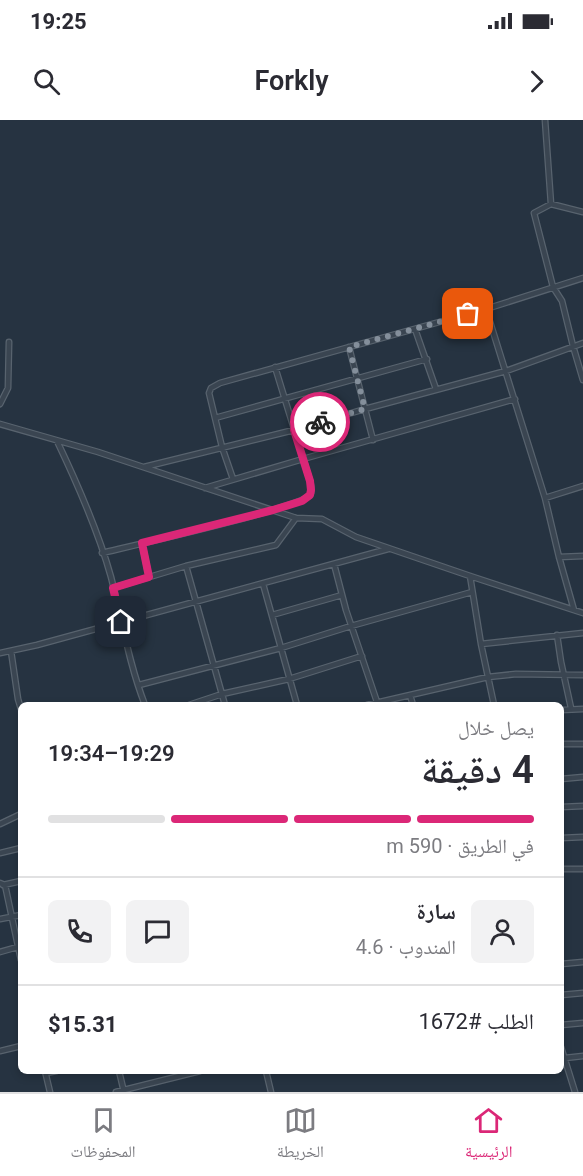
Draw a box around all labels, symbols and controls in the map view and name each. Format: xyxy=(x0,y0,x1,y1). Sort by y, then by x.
text: 19:25 xyxy=(30,9,87,34)
icon: search xyxy=(30,65,63,98)
text: Forkly xyxy=(254,65,329,97)
icon: forward xyxy=(520,65,553,98)
pin xyxy=(442,288,493,339)
icon: bag xyxy=(451,297,484,330)
courier xyxy=(290,392,350,452)
icon: bike xyxy=(304,406,337,439)
pin xyxy=(95,596,146,647)
icon: home xyxy=(104,605,137,638)
text: يصل خلال xyxy=(458,716,534,740)
text: 19:29–19:34 xyxy=(48,741,175,766)
text: 4 دقيقة xyxy=(421,747,534,793)
text: في الطريق · 590 m xyxy=(386,834,534,858)
text: سارة xyxy=(417,899,456,924)
button: phone xyxy=(48,900,111,963)
button: chat xyxy=(126,900,189,963)
button: person xyxy=(471,900,534,963)
text: المندوب · 4.6 xyxy=(356,935,456,959)
text: الطلب #1672 xyxy=(418,1009,534,1034)
text: $15.31 xyxy=(48,1012,118,1037)
tab: المحفوظات xyxy=(71,1104,136,1167)
tab: الخريطة xyxy=(277,1104,324,1167)
tab: الرئيسية xyxy=(465,1104,512,1167)

